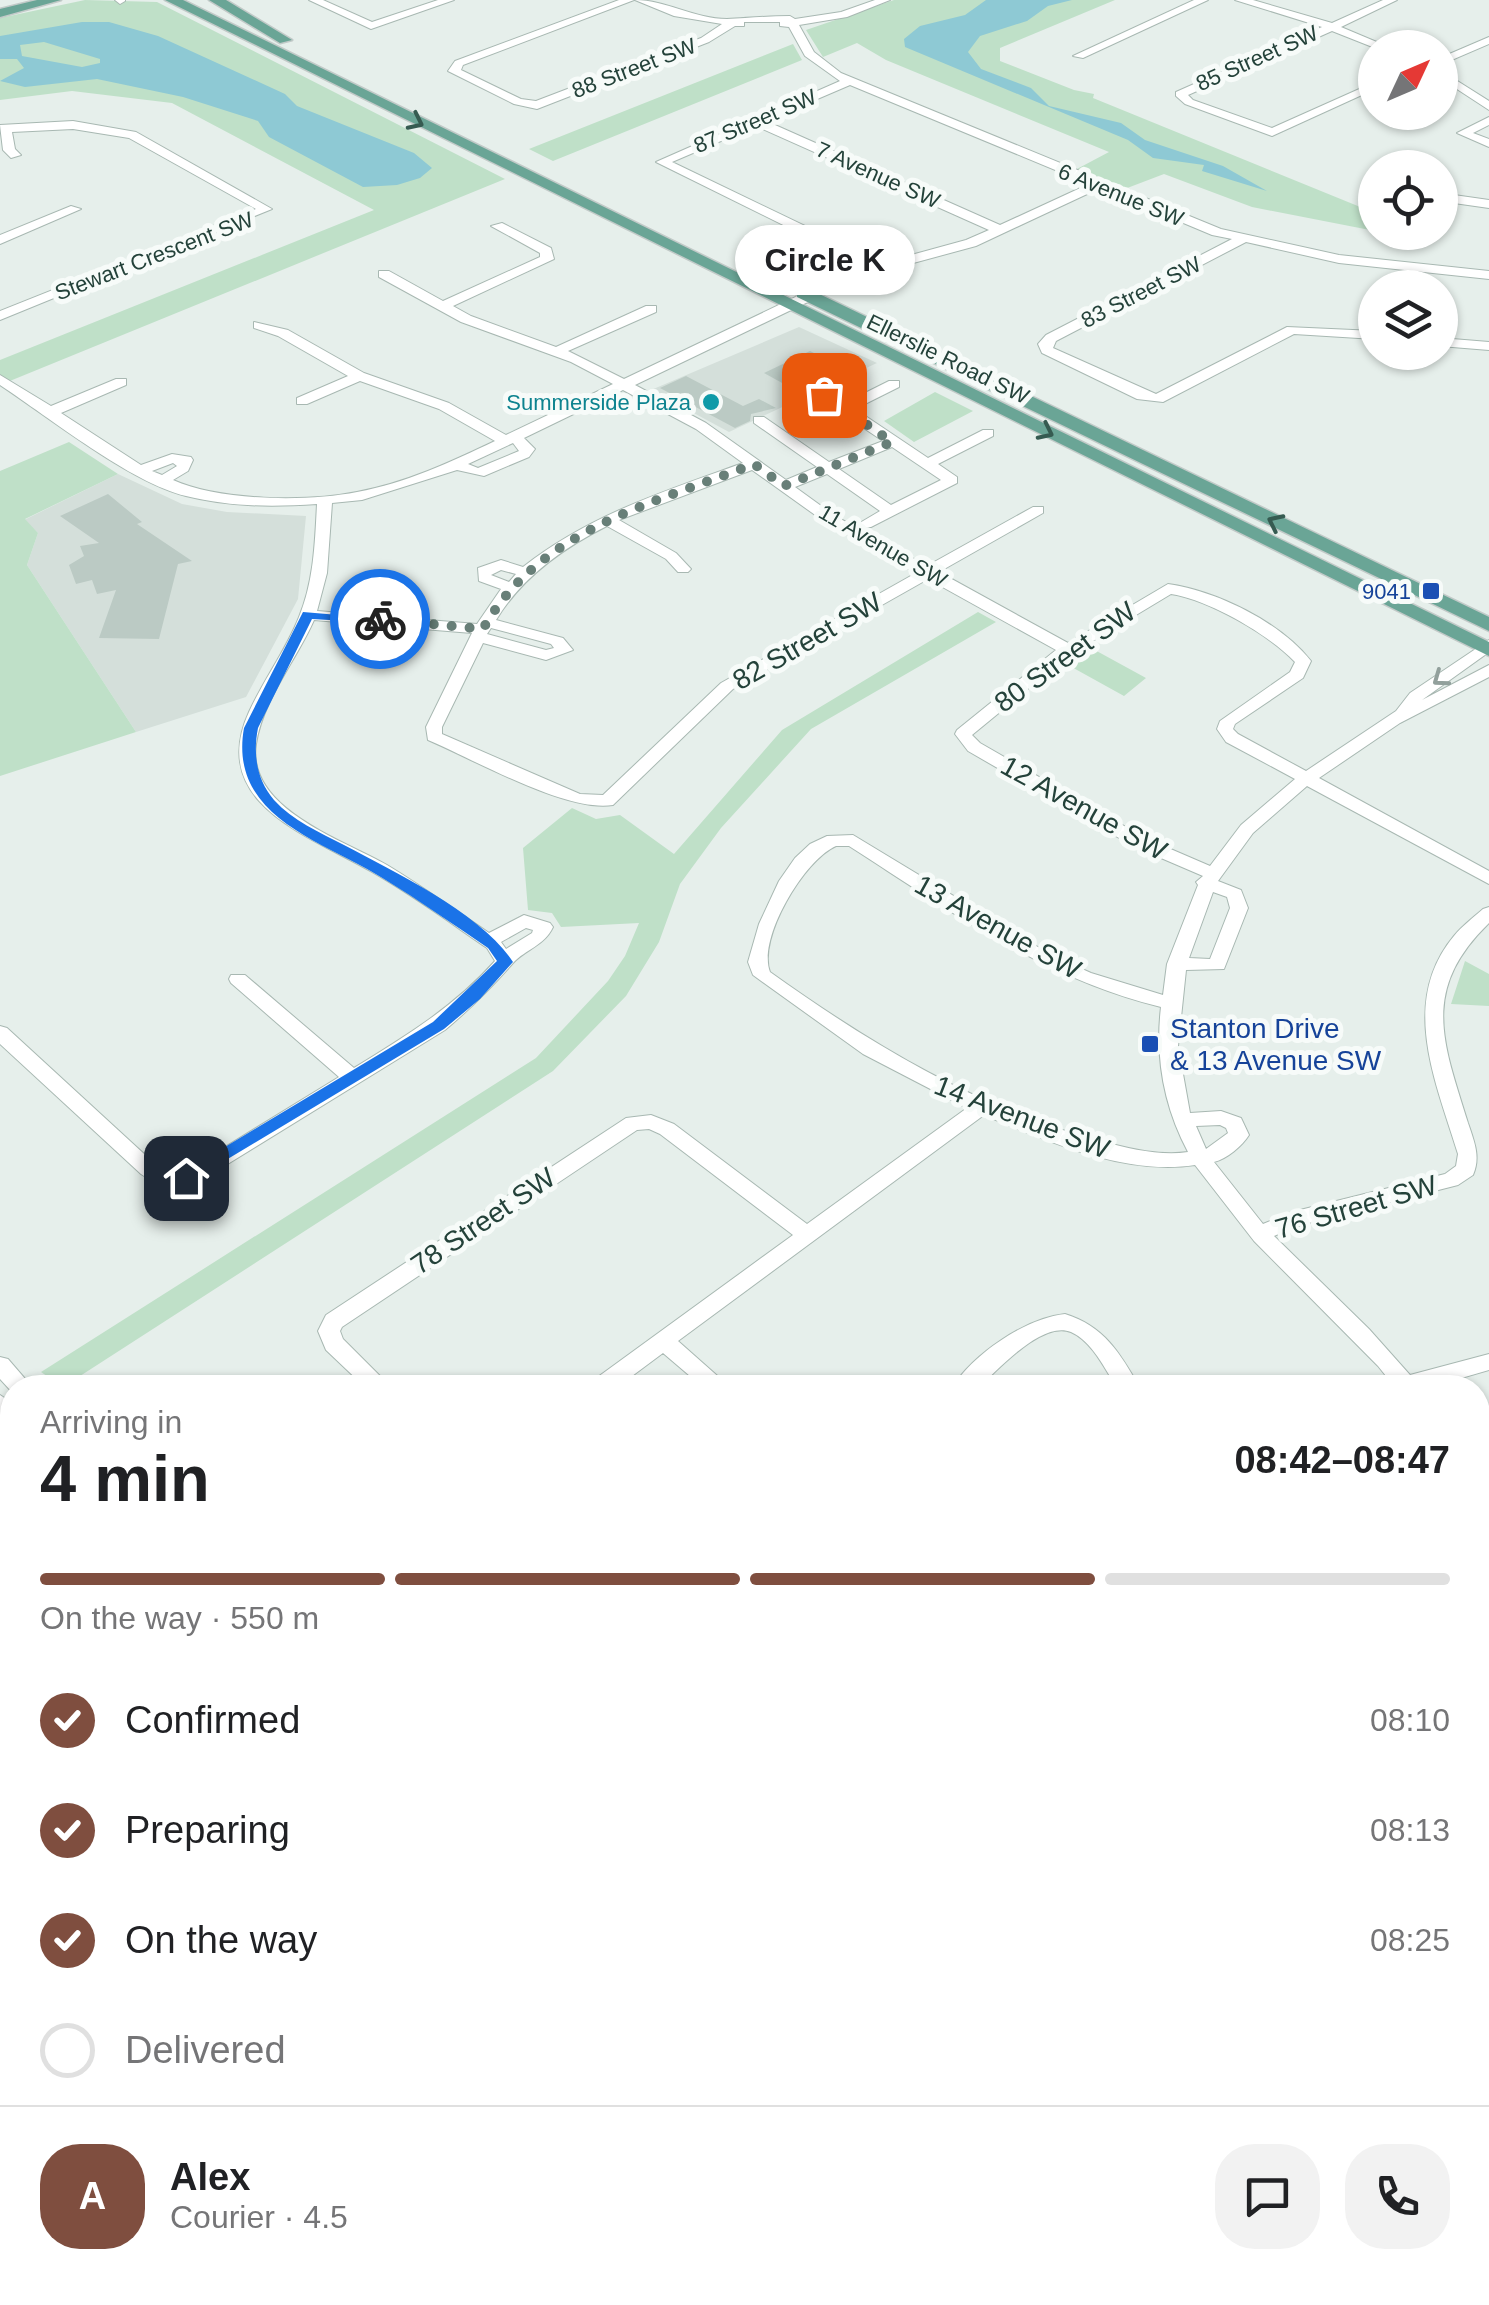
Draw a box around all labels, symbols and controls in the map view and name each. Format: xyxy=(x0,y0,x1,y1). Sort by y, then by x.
street label: 85 Street SW xyxy=(1192,20,1322,96)
north arrow xyxy=(1358,30,1458,130)
map controls xyxy=(1358,30,1458,370)
street label: 88 Street SW xyxy=(568,33,700,103)
street label: 87 Street SW xyxy=(690,84,820,158)
one-way arrow xyxy=(405,109,423,129)
street label: 7 Avenue SW xyxy=(812,137,944,214)
button: locate xyxy=(1358,150,1458,250)
street label: 6 Avenue SW xyxy=(1055,159,1188,232)
street label: Stewart Crescent SW xyxy=(51,207,257,305)
callout: Circle K xyxy=(734,225,914,295)
text: Circle K xyxy=(765,242,885,278)
street label: 83 Street SW xyxy=(1077,251,1205,333)
button: layers xyxy=(1358,270,1458,370)
street label: Ellerslie Road SW xyxy=(863,309,1033,409)
pin xyxy=(782,353,867,438)
icon: bag xyxy=(797,368,852,423)
place label: Summerside Plaza xyxy=(506,390,692,415)
marker: Summerside Plaza xyxy=(700,391,722,413)
one-way arrow xyxy=(1035,420,1053,439)
street label: 11 Avenue SW xyxy=(815,499,952,593)
one-way arrow xyxy=(1268,514,1286,534)
courier xyxy=(330,569,430,669)
place label: 9041 xyxy=(1362,579,1411,604)
marker: 9041 xyxy=(1420,580,1442,602)
street label: 82 Street SW xyxy=(727,586,887,696)
icon: bike xyxy=(353,592,408,647)
street label: 80 Street SW xyxy=(989,595,1142,718)
one-way arrow xyxy=(1433,667,1451,685)
street label: 12 Avenue SW xyxy=(996,750,1173,867)
street label: 13 Avenue SW xyxy=(910,869,1087,986)
place label: Stanton Drive & 13 Avenue SW xyxy=(1170,1013,1382,1076)
marker: Stanton Drive & 13 Avenue SW xyxy=(1139,1033,1161,1055)
street label: 14 Avenue SW xyxy=(930,1069,1114,1165)
pin xyxy=(144,1136,229,1221)
icon: home xyxy=(159,1151,214,1206)
street label: 78 Street SW xyxy=(405,1161,561,1280)
street label: 76 Street SW xyxy=(1272,1169,1441,1245)
text: Arriving in xyxy=(40,1404,182,1440)
text: 08:42–08:47 xyxy=(1234,1439,1450,1481)
text: 4 min xyxy=(40,1442,210,1515)
text: On the way · 550 m xyxy=(40,1600,319,1636)
icon: check xyxy=(40,1693,95,1748)
text: Confirmed xyxy=(125,1699,300,1741)
text: 08:10 xyxy=(1370,1702,1450,1738)
icon: check xyxy=(40,1803,95,1858)
text: Preparing xyxy=(125,1809,290,1851)
text: 08:13 xyxy=(1370,1812,1450,1848)
icon: check xyxy=(40,1913,95,1968)
text: On the way xyxy=(125,1919,317,1961)
text: 08:25 xyxy=(1370,1922,1450,1958)
text: Delivered xyxy=(125,2029,286,2071)
button: chat xyxy=(1215,2144,1320,2249)
button: phone xyxy=(1345,2144,1450,2249)
text: Alex xyxy=(170,2156,250,2198)
text: A xyxy=(79,2175,106,2217)
text: Courier · 4.5 xyxy=(170,2199,348,2235)

